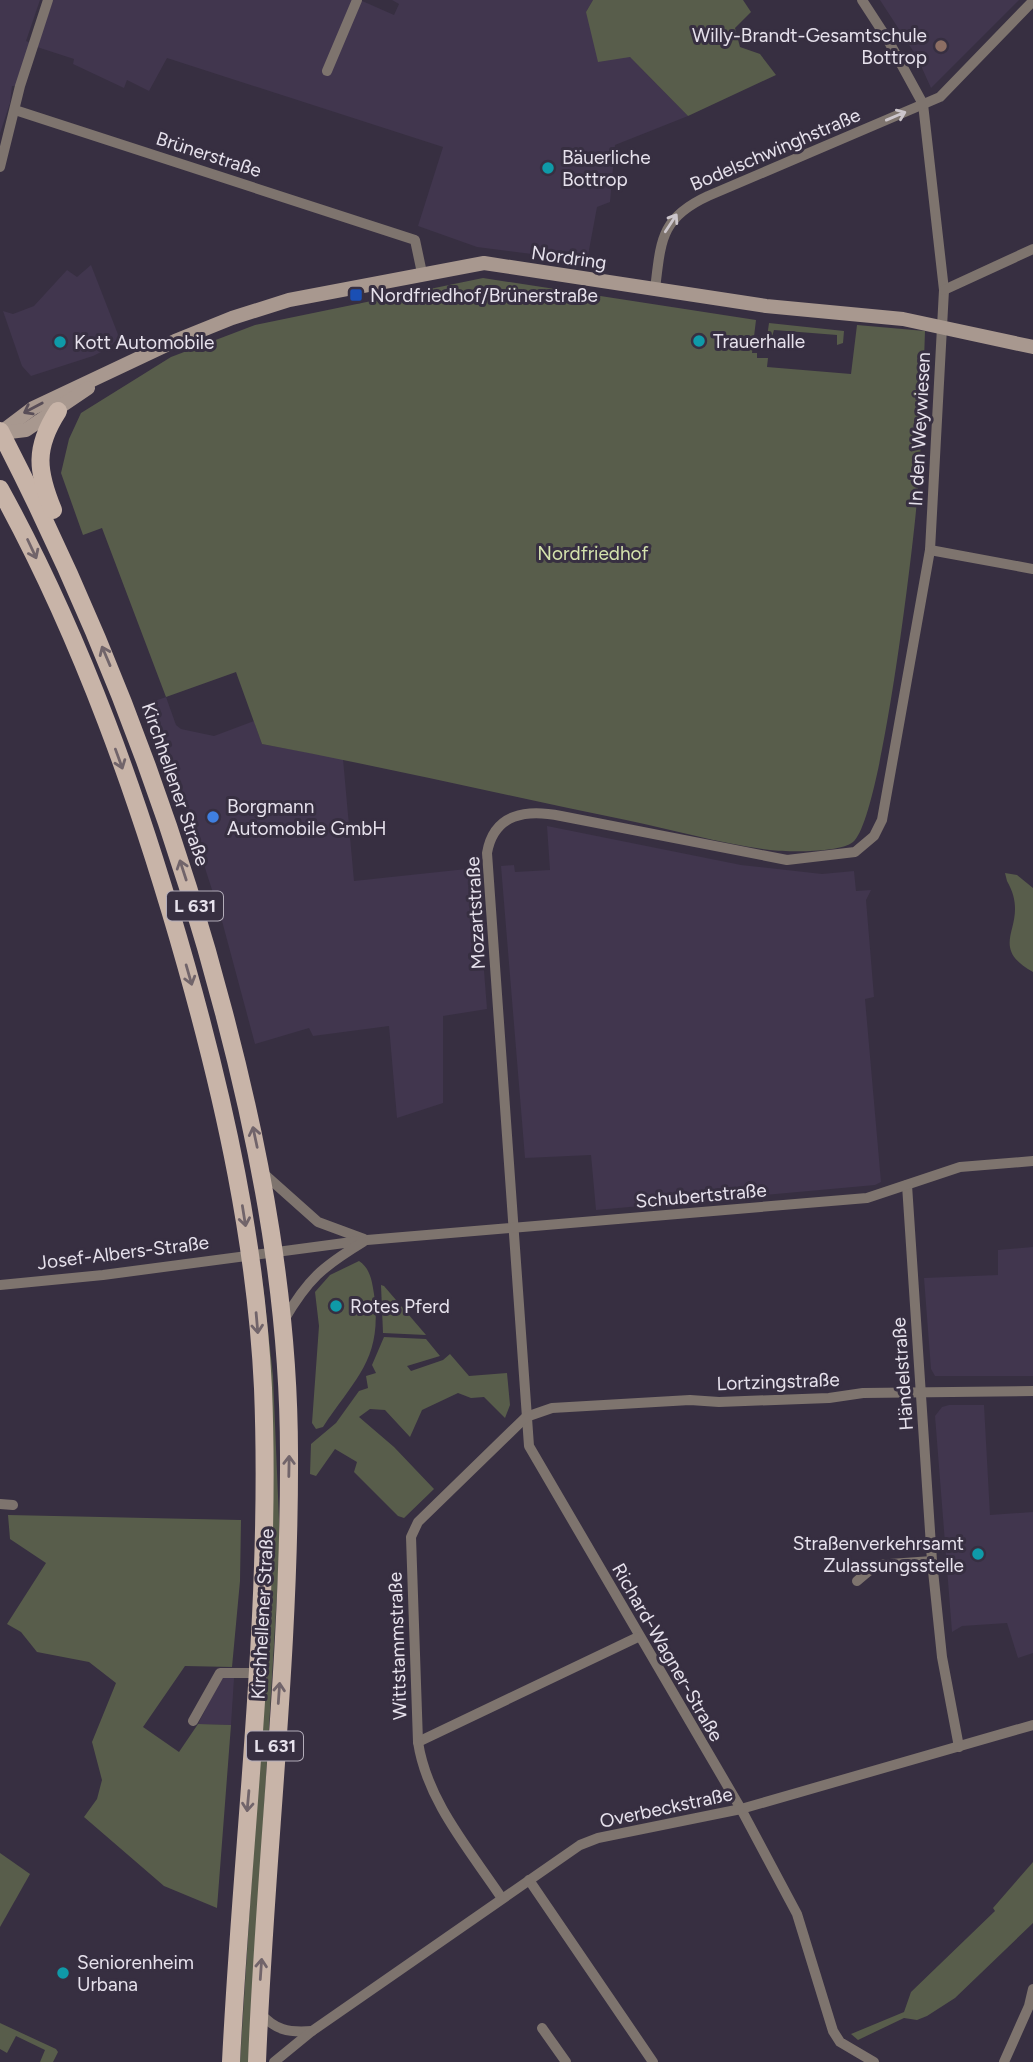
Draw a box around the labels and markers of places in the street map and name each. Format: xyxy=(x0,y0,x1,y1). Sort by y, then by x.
place label: Willy-Brandt-Gesamtschule Bottrop xyxy=(692,24,927,69)
marker: Willy-Brandt-Gesamtschule Bottrop xyxy=(933,38,949,54)
place label: Bäuerliche Bottrop xyxy=(562,146,651,191)
marker: Bäuerliche Bottrop xyxy=(540,160,556,176)
place label: Nordfriedhof/Brünerstraße xyxy=(370,284,598,307)
marker: Nordfriedhof/Brünerstraße xyxy=(348,287,364,303)
place label: Trauerhalle xyxy=(713,330,805,353)
place label: Kott Automobile xyxy=(74,331,214,354)
marker: Trauerhalle xyxy=(691,333,707,349)
marker: Kott Automobile xyxy=(52,334,68,350)
place label: Borgmann Automobile GmbH xyxy=(227,795,387,840)
marker: Borgmann Automobile GmbH xyxy=(205,809,221,825)
place label: Rotes Pferd xyxy=(350,1295,450,1318)
marker: Rotes Pferd xyxy=(328,1298,344,1314)
place label: Straßenverkehrsamt Zulassungsstelle xyxy=(793,1532,964,1577)
marker: Straßenverkehrsamt Zulassungsstelle xyxy=(970,1546,986,1562)
place label: Seniorenheim Urbana xyxy=(77,1951,194,1996)
marker: Seniorenheim Urbana xyxy=(55,1965,71,1981)

